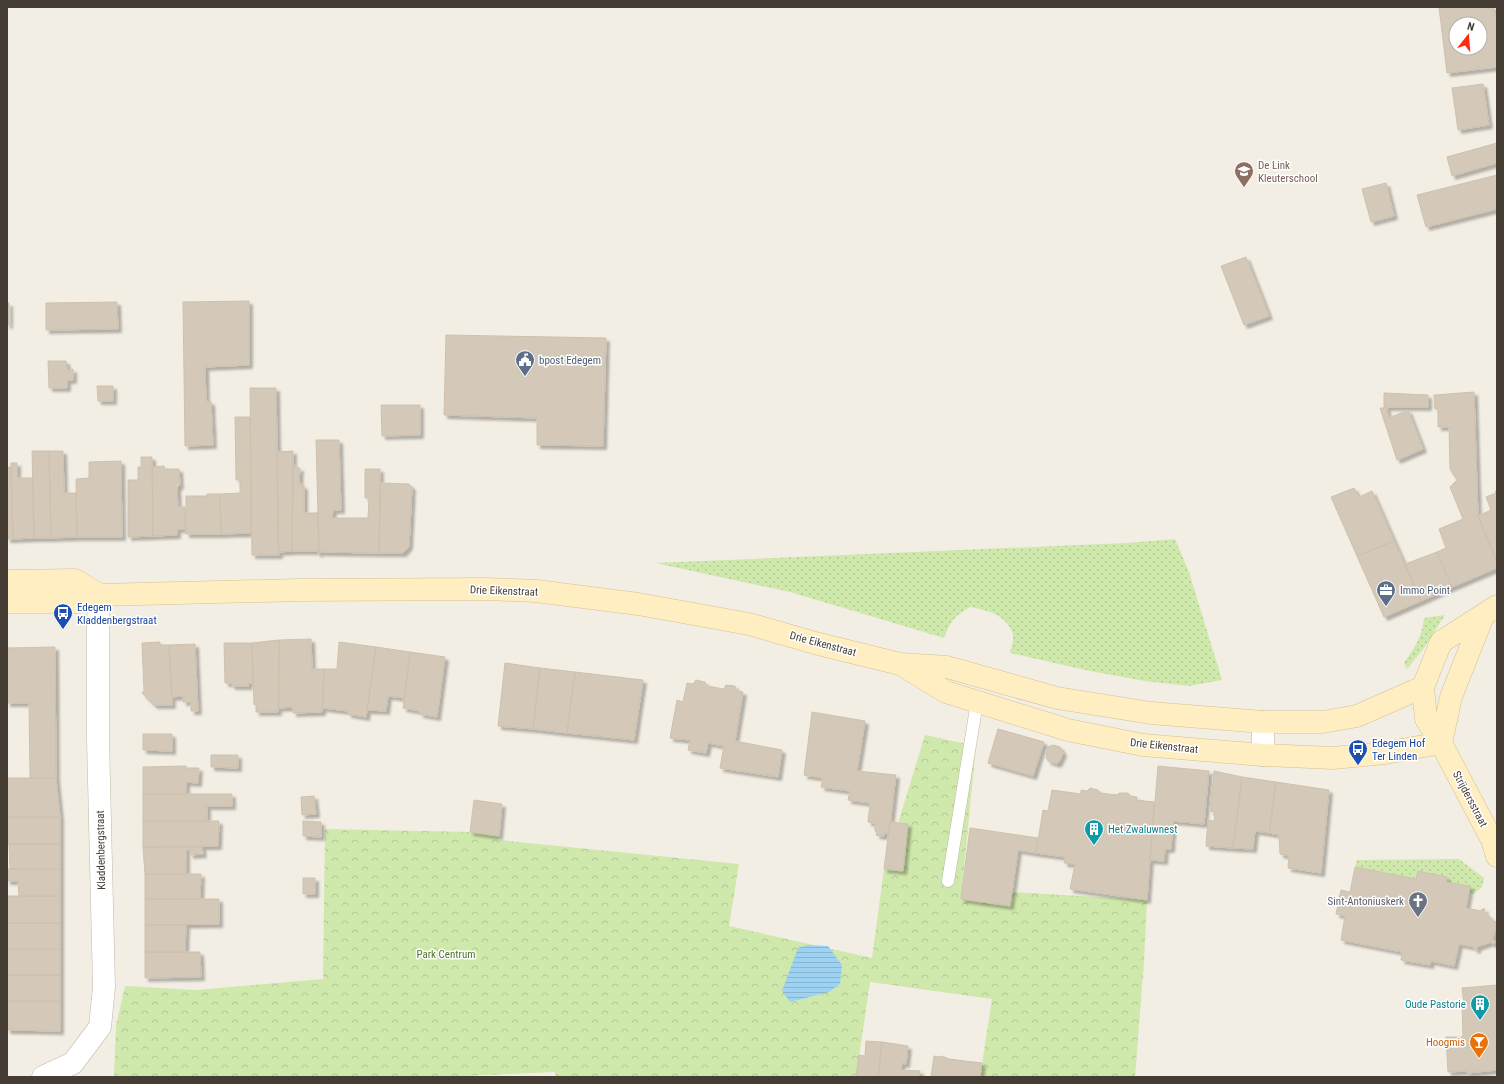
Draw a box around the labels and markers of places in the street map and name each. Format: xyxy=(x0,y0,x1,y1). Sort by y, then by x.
place label: De Link Kleuterschool xyxy=(1258,159,1318,185)
school or university icon: De Link Kleuterschool xyxy=(1233,160,1255,188)
public building icon: bpost Edegem xyxy=(514,349,536,377)
place label: bpost Edegem xyxy=(539,354,601,367)
office icon: Immo Point xyxy=(1375,579,1397,607)
place label: Immo Point xyxy=(1400,584,1450,597)
place label: Edegem Kladdenbergstraat xyxy=(77,601,157,627)
bus stop icon: Edegem Kladdenbergstraat xyxy=(52,602,74,630)
place label: Edegem Hof Ter Linden xyxy=(1372,737,1426,763)
bus stop icon: Edegem Hof Ter Linden xyxy=(1347,738,1369,766)
building icon: Het Zwaluwnest xyxy=(1083,818,1105,846)
place label: Het Zwaluwnest xyxy=(1108,823,1178,836)
church icon: Sint-Antoniuskerk xyxy=(1407,890,1429,918)
place label: Sint-Antoniuskerk xyxy=(1328,895,1404,908)
building icon: Oude Pastorie xyxy=(1469,993,1491,1021)
place label: Oude Pastorie xyxy=(1405,998,1466,1011)
bar icon: Hoogmis xyxy=(1468,1031,1490,1059)
place label: Hoogmis xyxy=(1426,1036,1465,1049)

